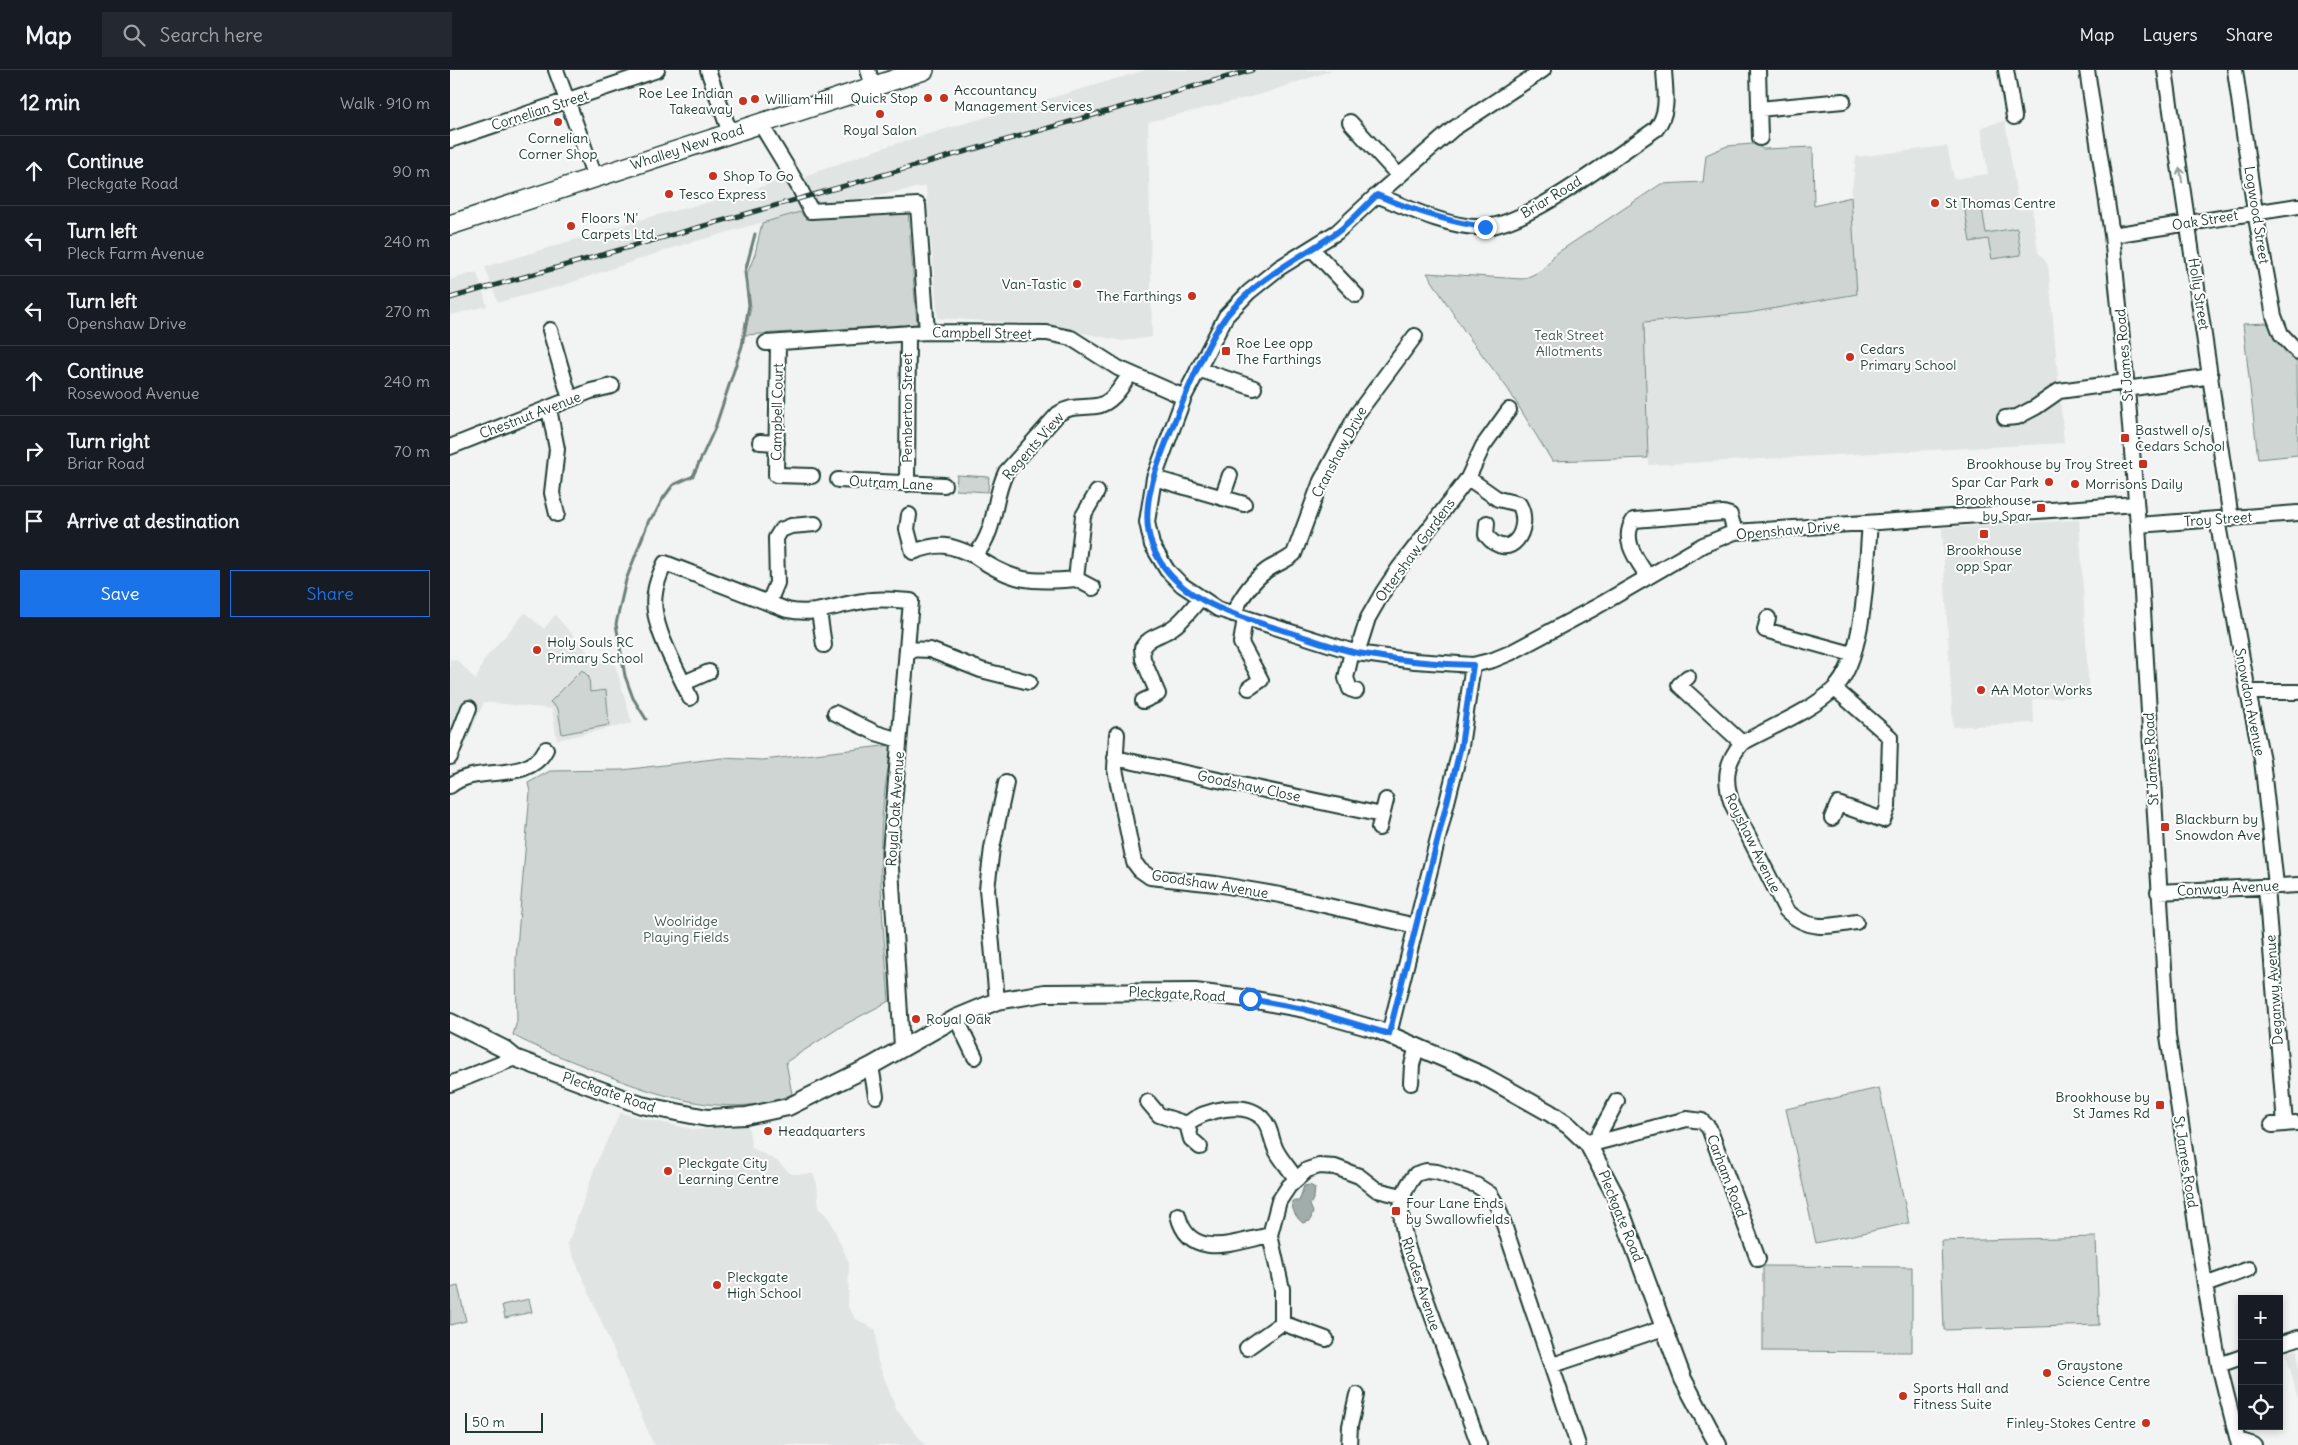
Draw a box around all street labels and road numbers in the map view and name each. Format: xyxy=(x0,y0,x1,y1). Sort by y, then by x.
street label: Cornelian Street xyxy=(489,86,591,134)
street label: Whalley New Road xyxy=(628,120,746,174)
street label: Logwood Street xyxy=(2240,165,2274,265)
street label: Briar Road xyxy=(1517,172,1585,222)
street label: Oak Street xyxy=(2171,206,2240,234)
street label: Holly Street xyxy=(2184,257,2214,332)
street label: St James Road xyxy=(2111,308,2137,402)
street label: Campbell Street xyxy=(932,323,1032,343)
street label: Pemberton Street xyxy=(898,353,916,463)
street label: Campbell Court xyxy=(767,363,787,461)
street label: Chestnut Avenue xyxy=(477,387,583,443)
street label: Cranshaw Drive xyxy=(1307,403,1371,501)
street label: Regents View xyxy=(999,408,1067,484)
street label: Outram Lane xyxy=(849,472,933,494)
street label: Ottershaw Gardens xyxy=(1371,495,1459,605)
street label: Troy Street xyxy=(2183,508,2253,530)
street label: Openshaw Drive xyxy=(1735,516,1841,544)
street label: Snowdon Avenue xyxy=(2231,647,2269,757)
street label: St James Road xyxy=(2140,712,2162,806)
street label: Royal Oak Avenue xyxy=(882,751,908,867)
street label: Goodshaw Close xyxy=(1196,766,1302,806)
street label: Royshaw Avenue xyxy=(1721,790,1785,896)
street label: Goodshaw Avenue xyxy=(1150,866,1270,902)
street label: Conway Avenue xyxy=(2177,876,2279,900)
street label: Deganwy Avenue xyxy=(2261,934,2287,1046)
street label: Pleckgate Road xyxy=(1128,982,1226,1006)
street label: Pleckgate Road xyxy=(560,1068,658,1116)
street label: St James Road xyxy=(2170,1115,2202,1209)
street label: Carham Road xyxy=(1703,1132,1751,1220)
street label: Pleckgate Road xyxy=(1594,1168,1648,1264)
street label: Rhodes Avenue xyxy=(1397,1235,1445,1333)

